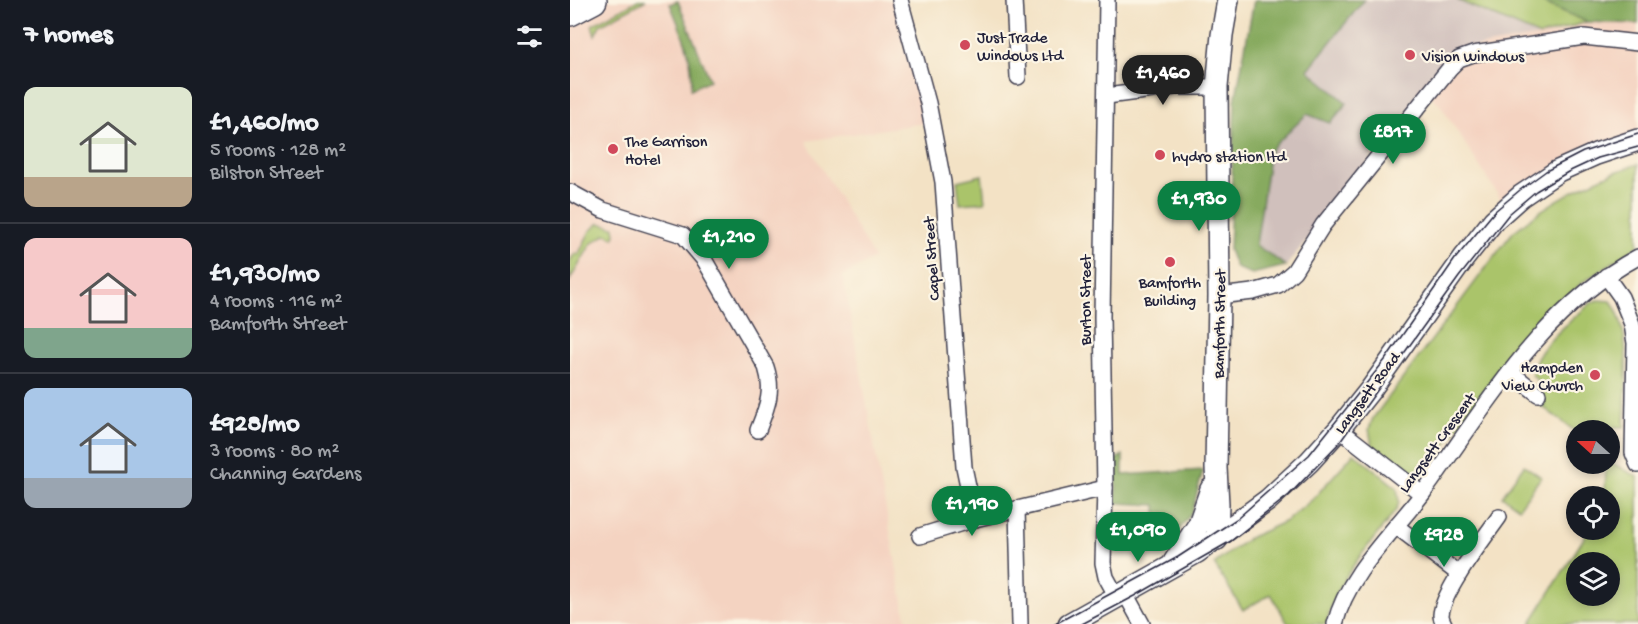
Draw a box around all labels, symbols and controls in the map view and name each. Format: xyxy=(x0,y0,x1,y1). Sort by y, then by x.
icon: filters xyxy=(513,20,546,53)
text: 7 homes xyxy=(24,21,113,52)
place label: Just Trade Windows Ltd xyxy=(977,30,1065,67)
marker: Just Trade Windows Ltd xyxy=(958,38,972,52)
marker: Vision Windows xyxy=(1403,48,1417,62)
place label: Vision Windows xyxy=(1421,49,1525,68)
pin: £1,460 xyxy=(1114,55,1212,106)
text: £1,460 xyxy=(1136,63,1190,86)
text: £1,460/mo xyxy=(210,109,319,140)
icon: home xyxy=(72,111,144,183)
pin: £817 xyxy=(1357,114,1429,165)
text: £817 xyxy=(1374,122,1412,145)
place label: The Garrison Hotel xyxy=(624,134,708,171)
text: 5 rooms · 128 m² xyxy=(210,140,346,163)
marker: The Garrison Hotel xyxy=(606,142,620,156)
marker: hydro station ltd xyxy=(1153,148,1167,162)
place label: hydro station ltd xyxy=(1172,149,1288,168)
text: Bilston Street xyxy=(210,163,322,186)
pin: £1,930 xyxy=(1150,181,1248,232)
text: £1,930 xyxy=(1172,189,1227,212)
street label: Capel Street xyxy=(921,215,946,301)
pin: £1,210 xyxy=(680,219,778,270)
text: £1,210 xyxy=(703,227,755,250)
street label: Burton Street xyxy=(1078,253,1097,346)
marker: Bamforth Building xyxy=(1163,255,1177,269)
text: £1,930/mo xyxy=(210,260,320,291)
icon: home xyxy=(72,262,144,334)
street label: Bamforth Street xyxy=(1211,268,1232,380)
place label: Bamforth Building xyxy=(1138,275,1202,312)
text: 4 rooms · 116 m² xyxy=(210,291,343,314)
text: Bamforth Street xyxy=(210,314,346,337)
street label: Langsett Road xyxy=(1332,348,1407,439)
place label: Hampden View Church xyxy=(1501,360,1583,397)
marker: Hampden View Church xyxy=(1588,368,1602,382)
street label: Langsett Crescent xyxy=(1396,389,1482,498)
text: £928/mo xyxy=(210,410,300,441)
icon: home xyxy=(72,412,144,484)
north arrow xyxy=(1566,420,1620,474)
map controls xyxy=(1566,420,1620,606)
text: 3 rooms · 80 m² xyxy=(210,441,339,464)
text: Channing Gardens xyxy=(210,464,361,487)
pin: £1,190 xyxy=(923,486,1021,537)
button: locate xyxy=(1566,486,1620,540)
text: £1,190 xyxy=(946,494,998,517)
pin: £1,090 xyxy=(1089,512,1187,563)
pin: £928 xyxy=(1408,517,1480,568)
text: £1,090 xyxy=(1110,520,1166,543)
text: £928 xyxy=(1424,525,1464,548)
button: layers xyxy=(1566,552,1620,606)

